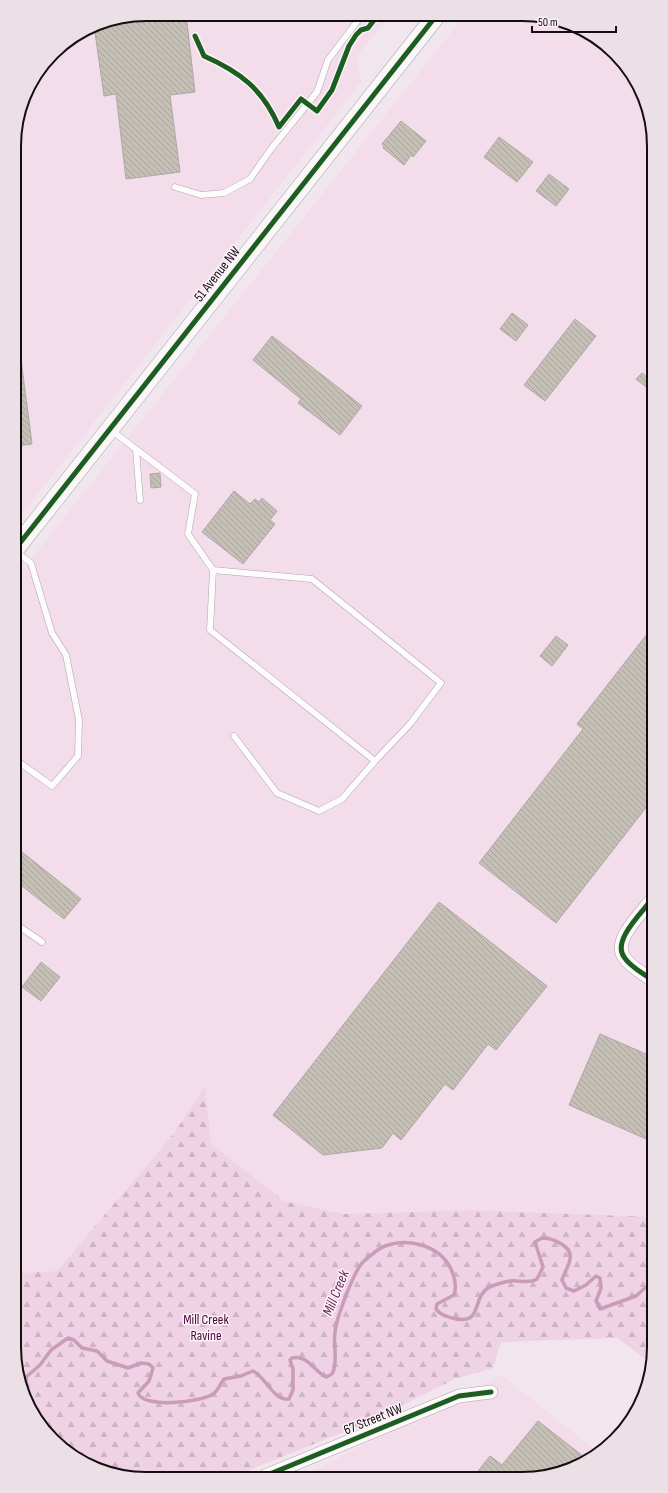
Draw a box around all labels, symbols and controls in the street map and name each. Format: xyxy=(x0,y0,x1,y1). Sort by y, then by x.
scale bar xyxy=(532,8,616,34)
text: 50 m xyxy=(538,15,558,30)
street label: 51 Avenue NW xyxy=(190,243,244,305)
water label: Mill Creek xyxy=(318,1267,354,1319)
park label: Mill Creek Ravine xyxy=(183,1311,229,1344)
street label: 67 Street NW xyxy=(341,1400,405,1438)

